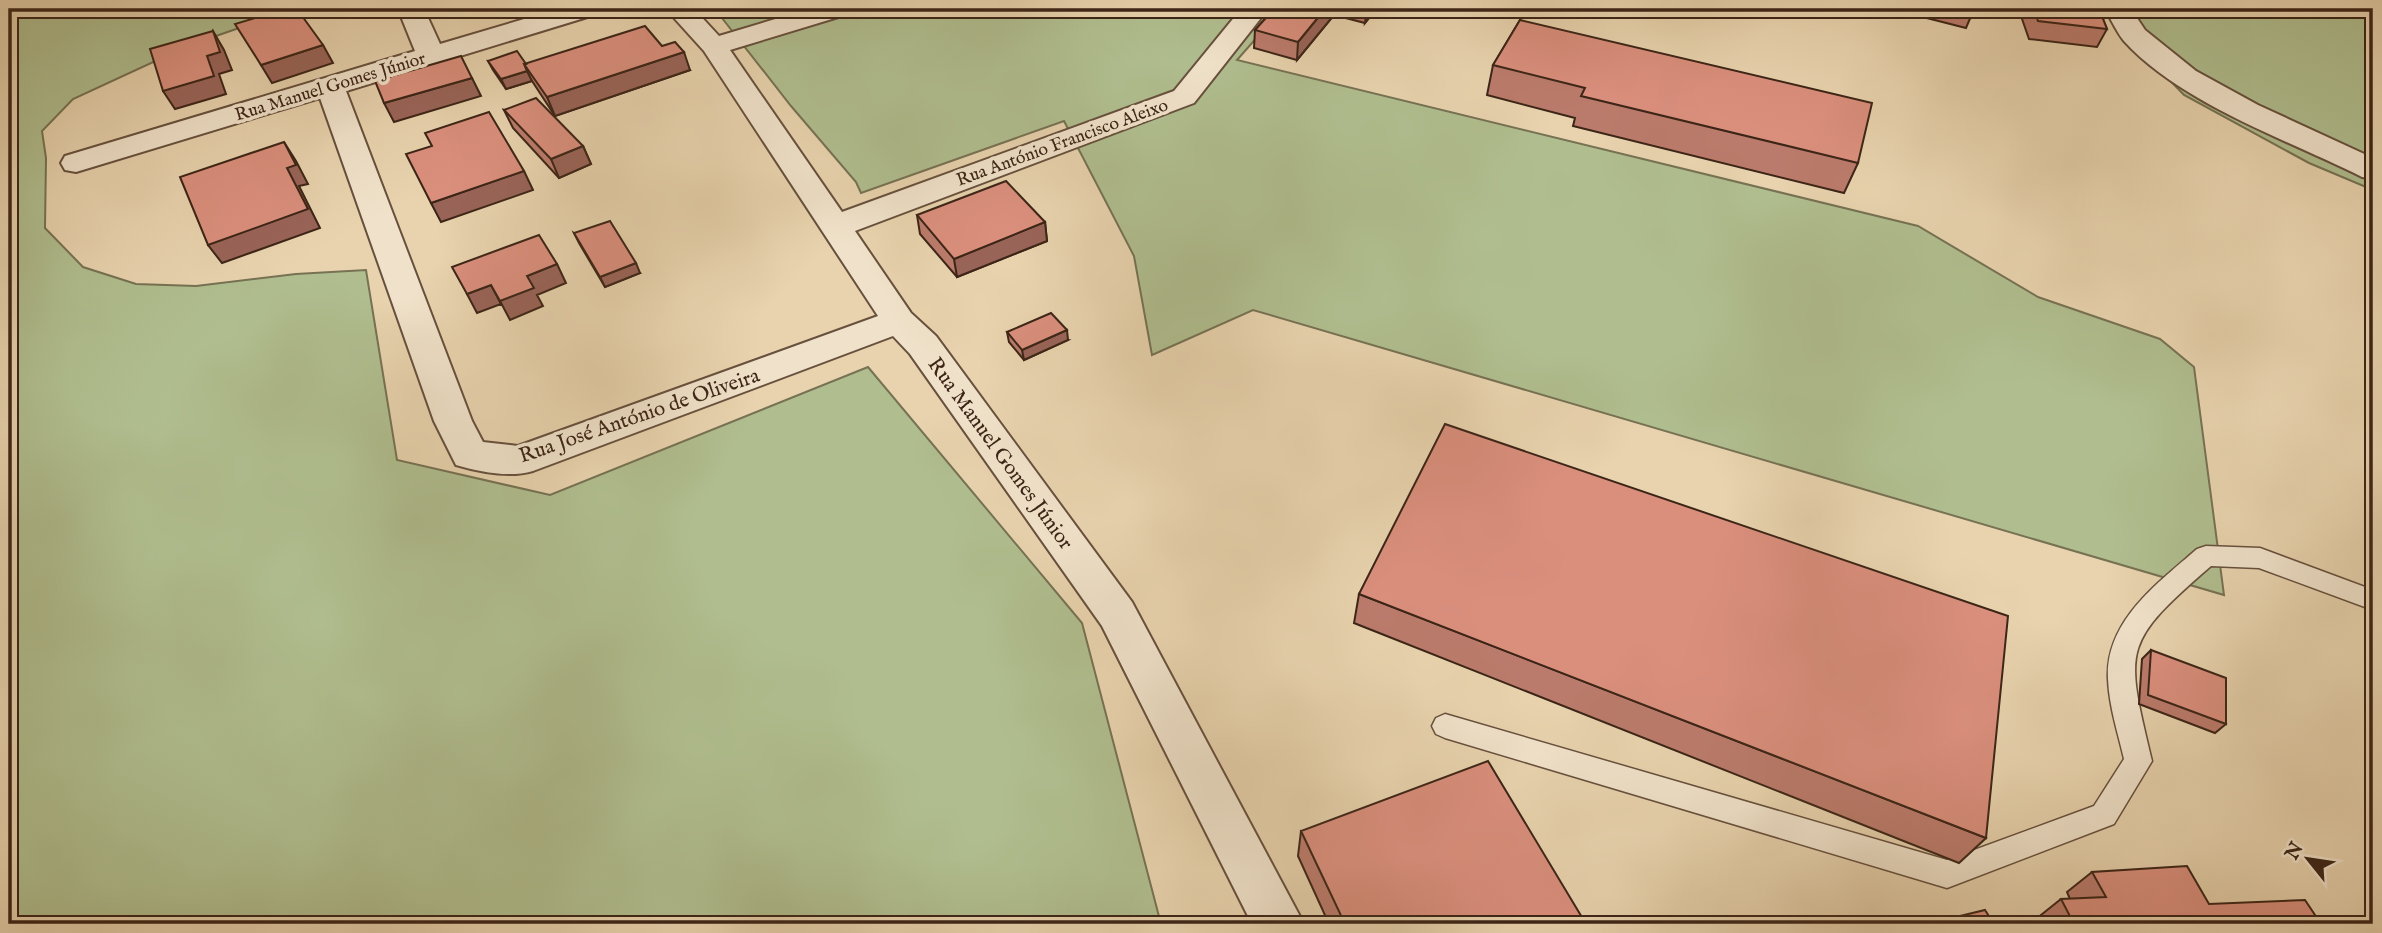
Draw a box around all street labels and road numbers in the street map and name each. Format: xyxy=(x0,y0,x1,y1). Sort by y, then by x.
street label: Rua Manuel Gomes Júnior xyxy=(232,47,429,127)
street label: Rua António Francisco Aleixo xyxy=(953,94,1172,192)
street label: Rua Manuel Gomes Júnior xyxy=(921,352,1079,556)
street label: Rua José António de Oliveira xyxy=(515,362,764,470)

